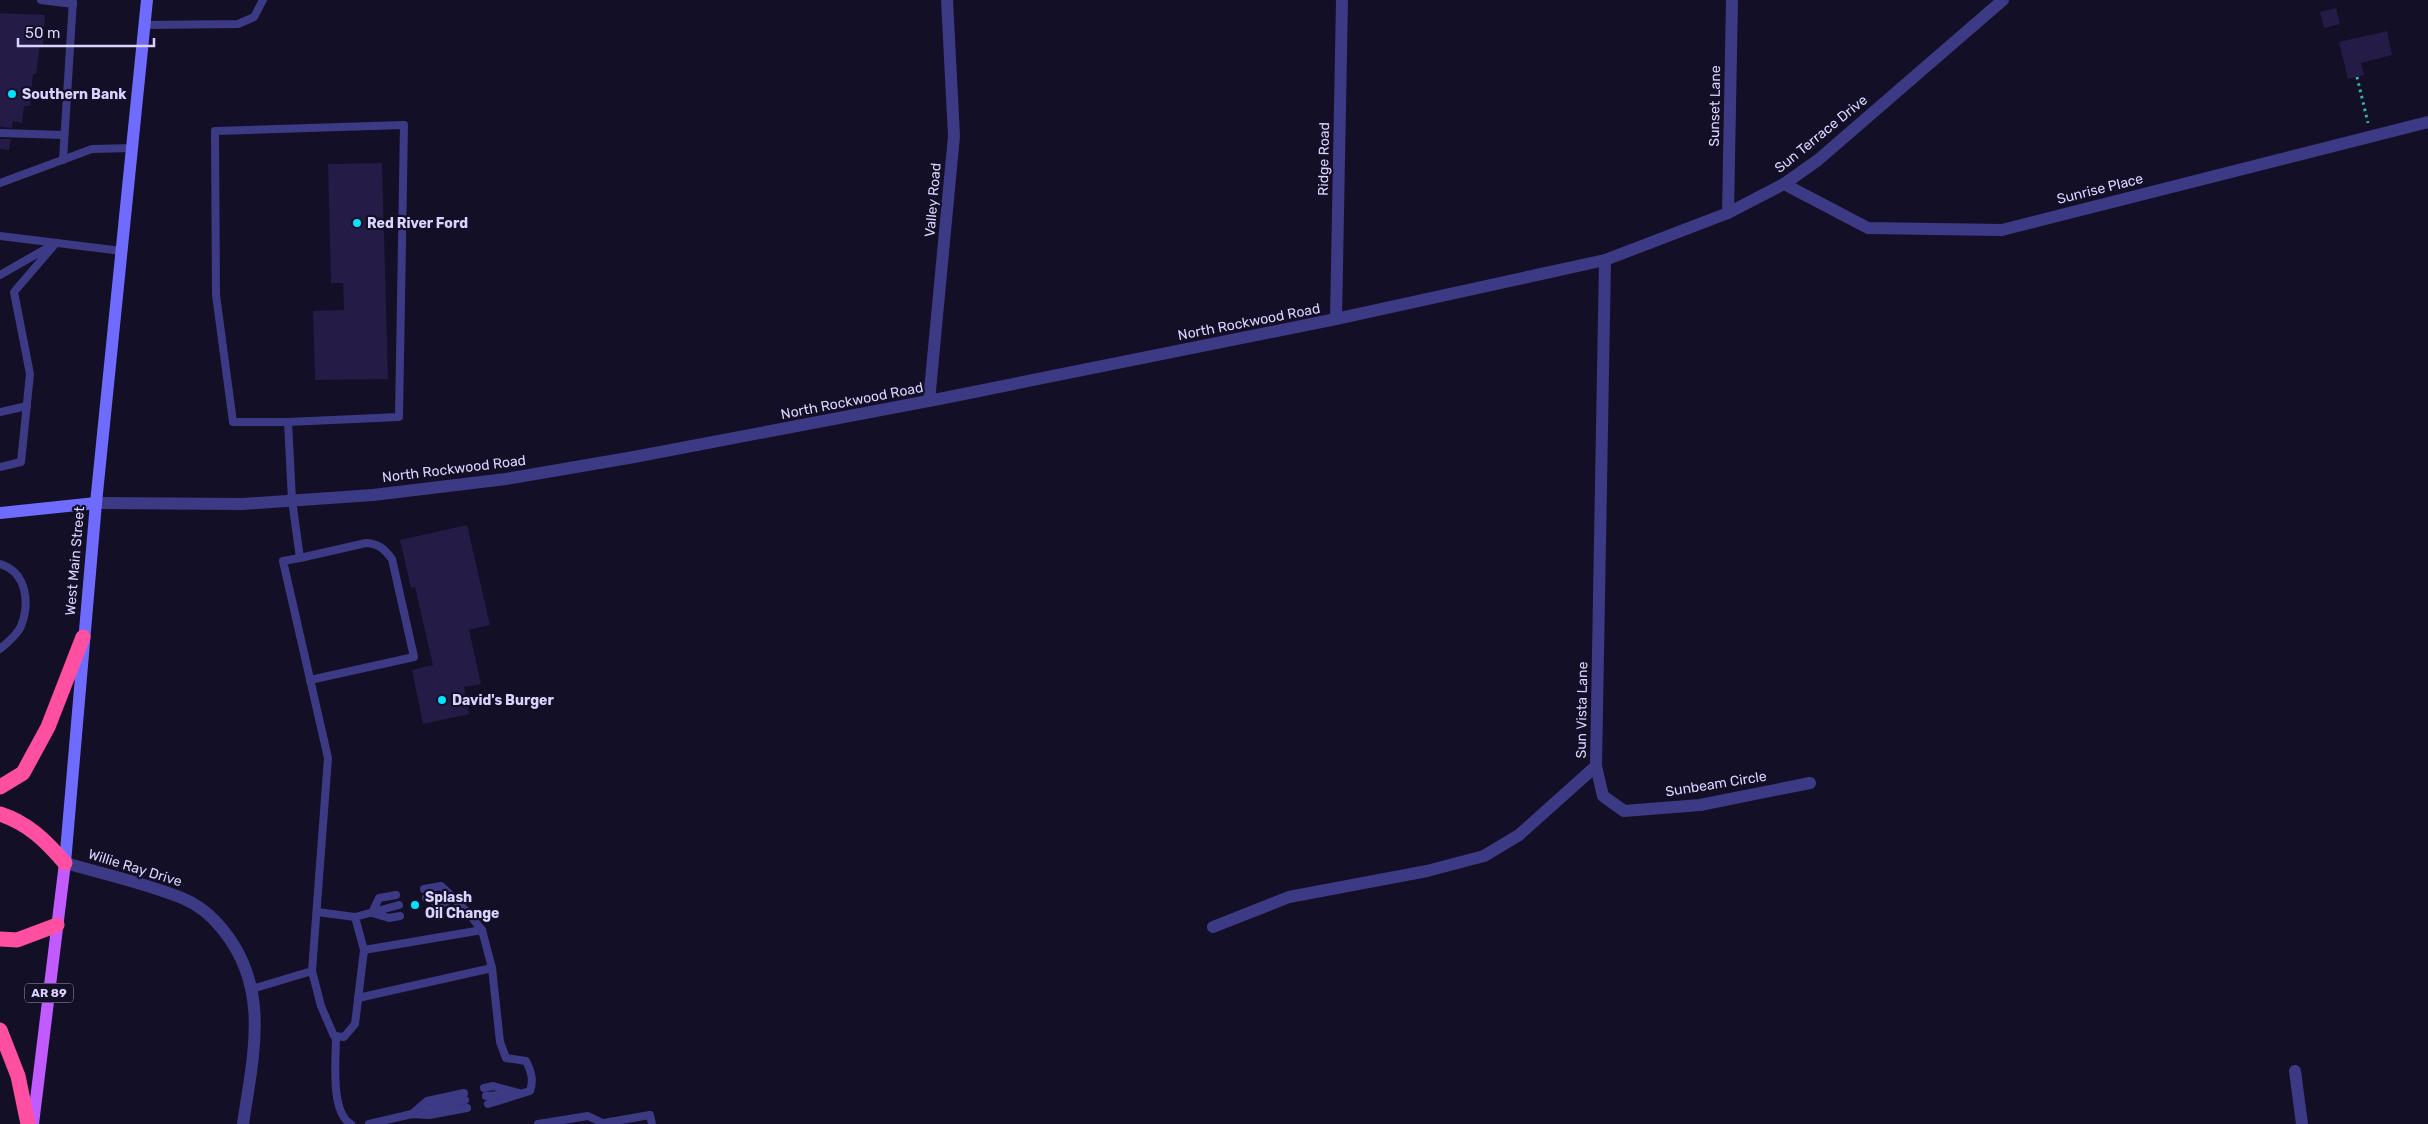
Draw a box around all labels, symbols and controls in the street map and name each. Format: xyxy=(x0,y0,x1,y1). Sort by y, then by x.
scale bar xyxy=(18,15,154,47)
text: 50 m xyxy=(25,24,60,42)
street label: Sunset Lane xyxy=(1706,65,1724,147)
place label: Southern Bank xyxy=(22,86,127,103)
marker: Southern Bank xyxy=(6,88,18,100)
street label: Sun Terrace Drive xyxy=(1771,91,1871,177)
street label: Ridge Road xyxy=(1315,122,1333,196)
street label: Valley Road xyxy=(921,162,945,238)
street label: Sunrise Place xyxy=(2055,170,2145,208)
place label: Red River Ford xyxy=(367,215,468,232)
marker: Red River Ford xyxy=(351,217,363,229)
street label: North Rockwood Road xyxy=(1176,300,1322,344)
street label: North Rockwood Road xyxy=(779,379,925,423)
street label: North Rockwood Road xyxy=(381,452,527,486)
street label: West Main Street xyxy=(62,505,88,616)
street label: Sun Vista Lane xyxy=(1573,661,1591,759)
place label: David's Burger xyxy=(452,692,554,709)
marker: David's Burger xyxy=(436,694,448,706)
street label: Sunbeam Circle xyxy=(1664,768,1768,800)
street label: Willie Ray Drive xyxy=(86,846,184,890)
place label: Splash Oil Change xyxy=(425,889,499,922)
marker: Splash Oil Change xyxy=(409,899,421,911)
road number: AR 89 xyxy=(25,984,73,1002)

